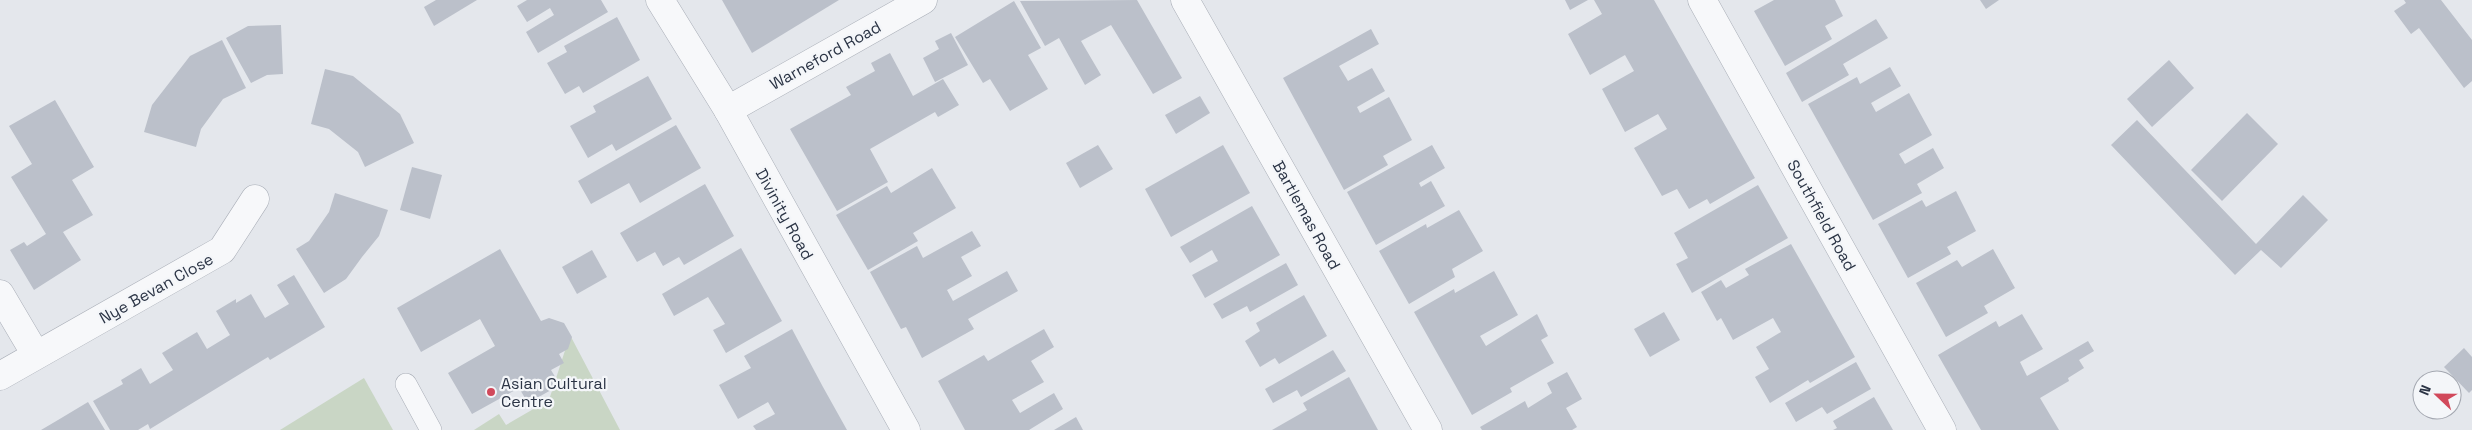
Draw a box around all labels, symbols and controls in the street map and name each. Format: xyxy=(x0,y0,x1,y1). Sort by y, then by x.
street label: Warneford Road xyxy=(766,16,885,95)
street label: Southfield Road xyxy=(1782,156,1861,275)
street label: Bartlemas Road xyxy=(1268,157,1345,273)
street label: Divinity Road xyxy=(751,165,818,264)
street label: Nye Bevan Close xyxy=(96,248,217,328)
north arrow xyxy=(2412,370,2462,420)
place label: Asian Cultural Centre xyxy=(501,373,607,412)
text: N xyxy=(2415,382,2435,398)
marker: Asian Cultural Centre xyxy=(485,386,497,398)

